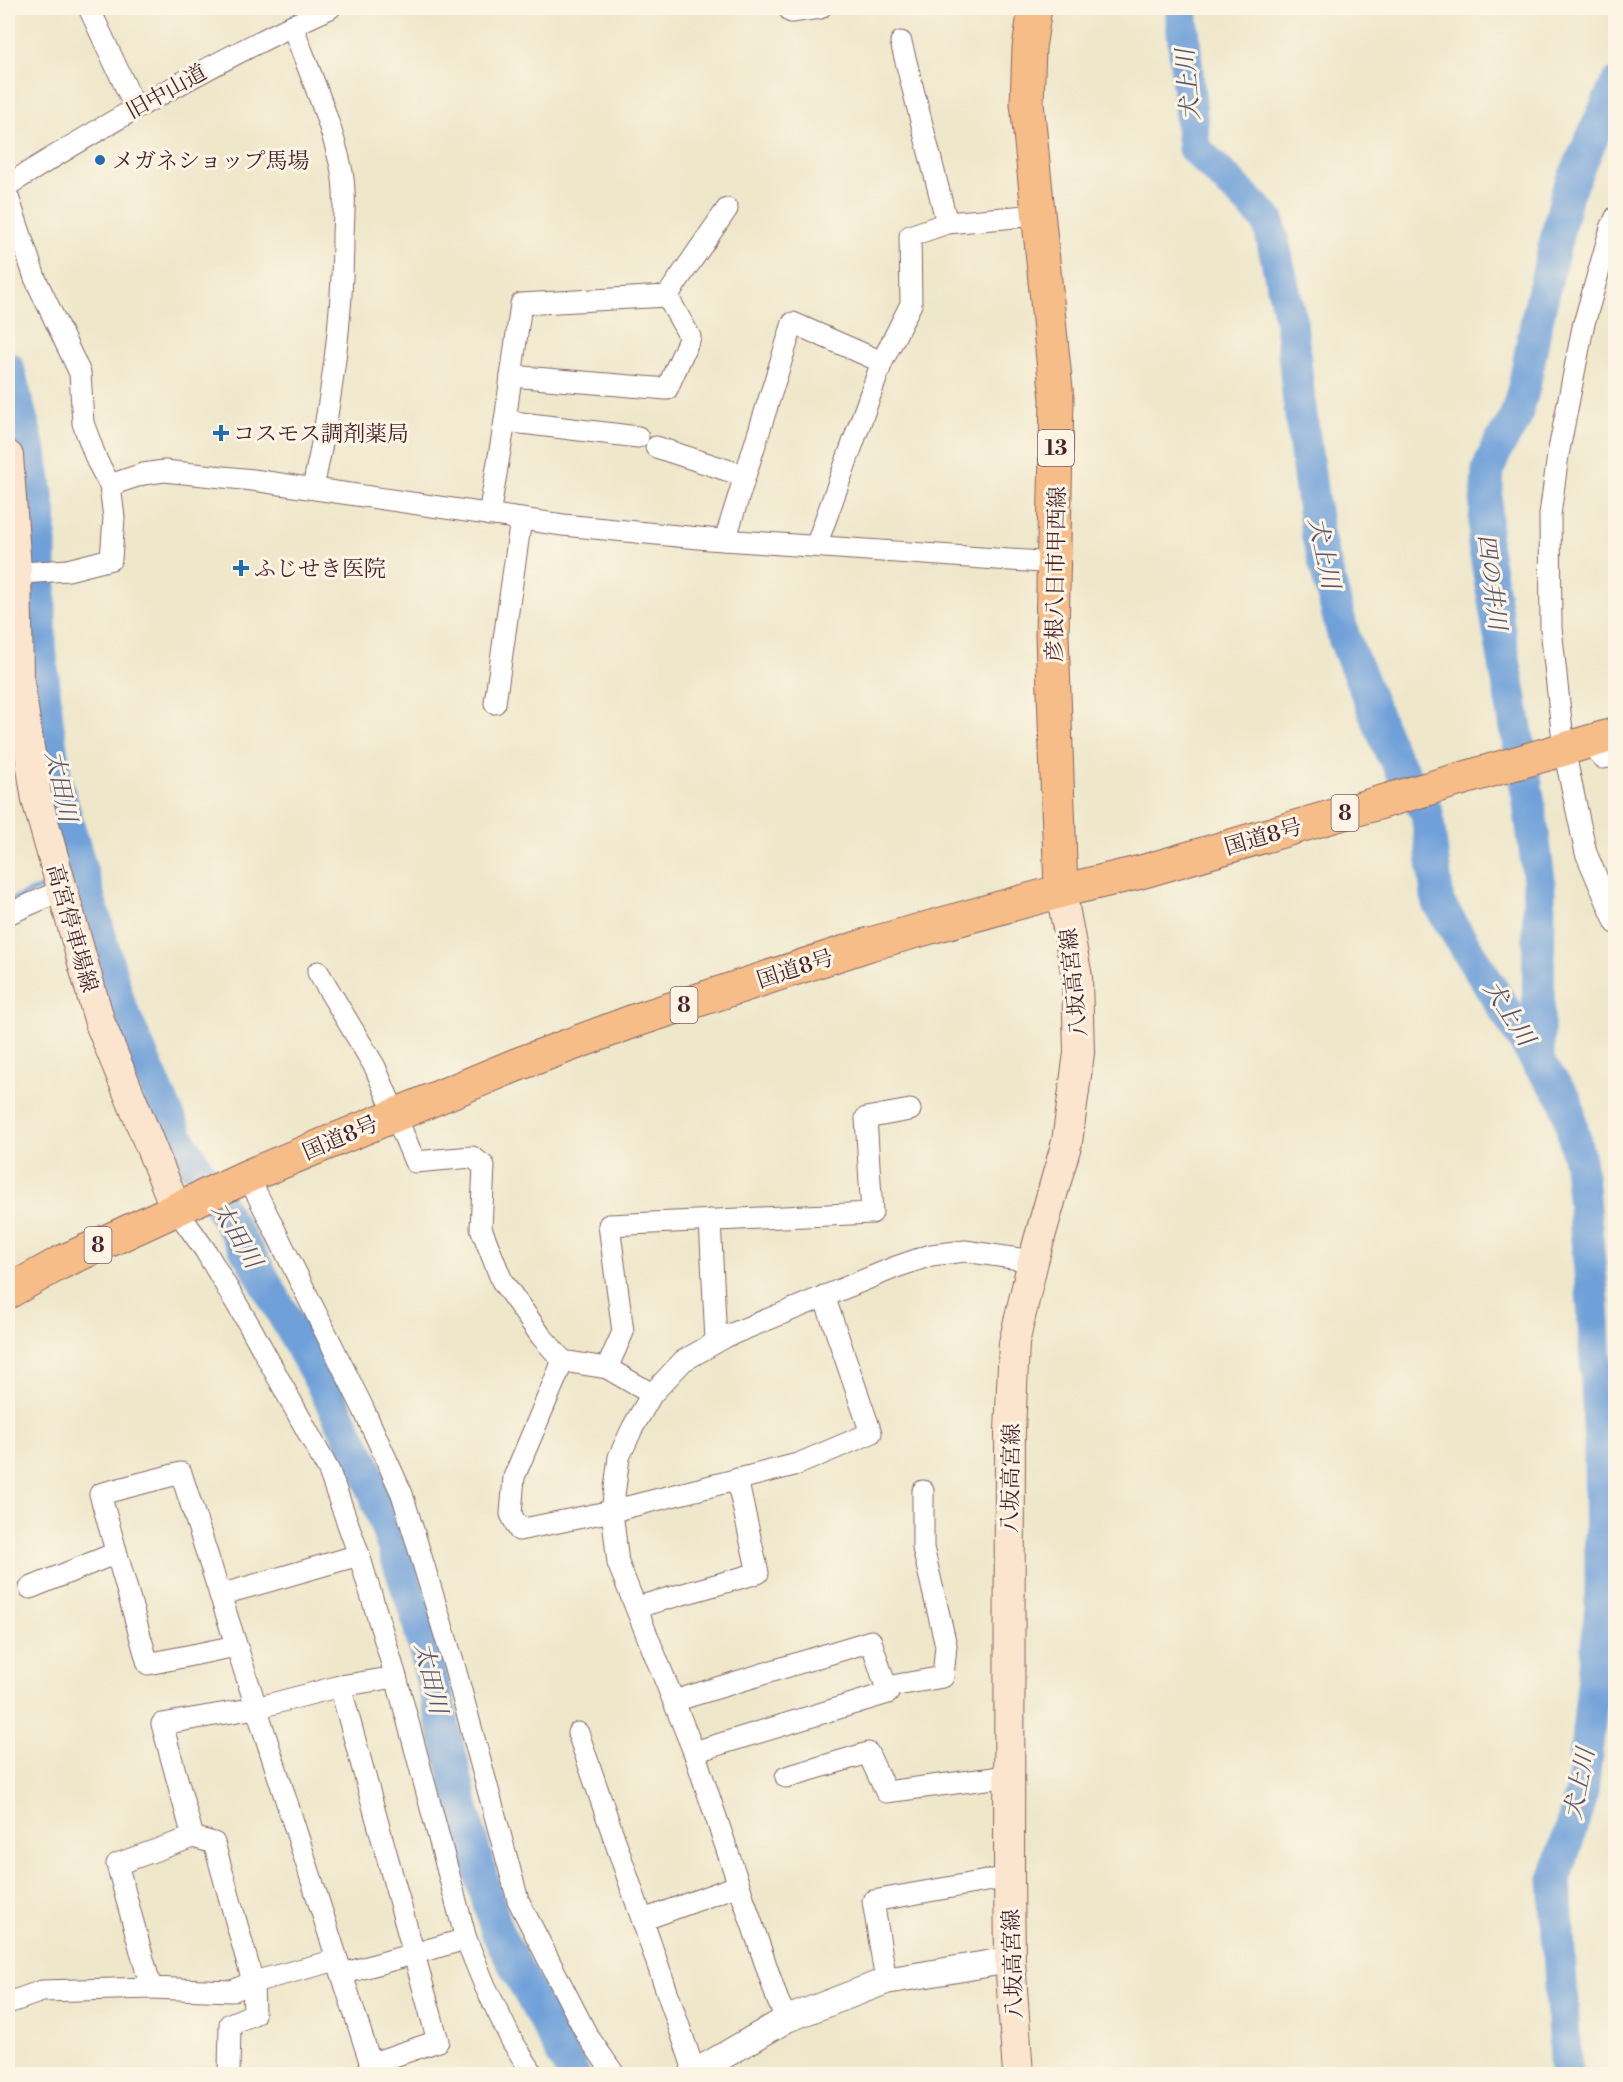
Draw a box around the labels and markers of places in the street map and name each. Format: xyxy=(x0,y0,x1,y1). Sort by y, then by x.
place label: メガネショップ馬場 xyxy=(112,148,310,175)
marker: メガネショップ馬場 xyxy=(93,153,107,167)
place label: コスモス調剤薬局 xyxy=(233,421,409,448)
marker: コスモス調剤薬局 xyxy=(214,426,228,440)
place label: ふじせき医院 xyxy=(254,556,386,583)
marker: ふじせき医院 xyxy=(232,559,250,577)

